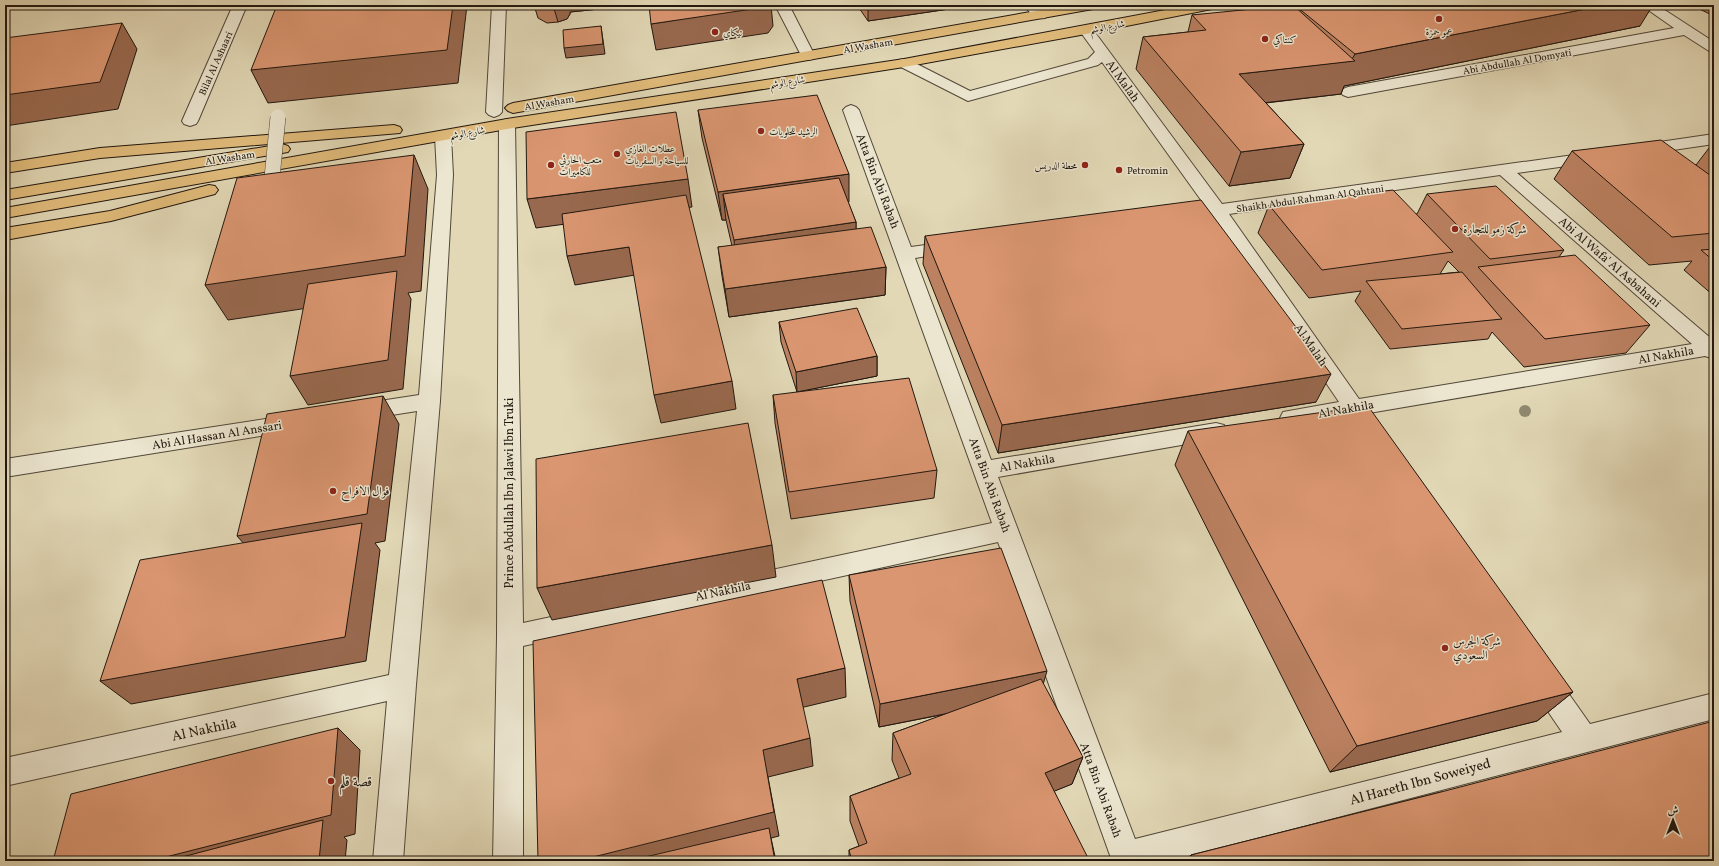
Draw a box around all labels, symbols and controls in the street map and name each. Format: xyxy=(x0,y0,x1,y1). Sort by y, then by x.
marker: عمو حمزة xyxy=(1434,14,1444,24)
street label: شارع الوشم xyxy=(1088,17,1127,40)
place label: عمو حمزة xyxy=(1426,25,1453,39)
place label: نيكاي xyxy=(723,26,742,41)
marker: نيكاي xyxy=(710,27,720,37)
street label: Bilal Al Ashaari xyxy=(196,29,236,98)
place label: كنتاكي xyxy=(1273,33,1297,48)
marker: كنتاكي xyxy=(1260,34,1270,44)
street label: Al Washam xyxy=(842,35,894,57)
street label: Abi Abdullah Al Domyati xyxy=(1462,46,1573,78)
street label: Al Malah xyxy=(1102,57,1143,106)
street label: شارع الوشم xyxy=(768,72,807,95)
street label: Al Washam xyxy=(523,92,575,114)
street label: شارع الوشم xyxy=(448,123,487,146)
place label: الرشيد للحلويات xyxy=(769,125,818,139)
marker: الرشيد للحلويات xyxy=(756,126,766,136)
street label: Atta Bin Abi Rabah xyxy=(852,132,903,231)
place label: عطلات الغازي للسياحة و السفريات xyxy=(625,142,689,168)
street label: Al Washam xyxy=(204,147,256,169)
marker: عطلات الغازي للسياحة و السفريات xyxy=(612,149,622,159)
place label: متعب الحارثي للكاميرات xyxy=(559,153,602,179)
place label: محطة الدريس xyxy=(1035,159,1077,173)
marker: متعب الحارثي للكاميرات xyxy=(546,160,556,170)
marker: محطة الدريس xyxy=(1080,160,1090,170)
place label: Petromin xyxy=(1127,164,1168,178)
marker: Petromin xyxy=(1114,165,1124,175)
street label: Shaikh Abdul Rahman Al Qahtani xyxy=(1235,182,1385,216)
street label: Abi Al Wafa' Al Asbahani xyxy=(1555,214,1664,312)
place label: شركة زمو للتجارة xyxy=(1463,221,1527,238)
marker: شركة زمو للتجارة xyxy=(1450,224,1460,234)
street label: Al Malah xyxy=(1290,321,1331,370)
street label: Al Nakhila xyxy=(1637,343,1695,369)
street label: Prince Abdullah Ibn Jalawi Ibn Truki xyxy=(502,397,518,588)
street label: Al Nakhila xyxy=(1317,397,1375,423)
street label: Abi Al Hassan Al Anssari xyxy=(151,418,284,454)
street label: Atta Bin Abi Rabah xyxy=(964,435,1014,535)
street label: Al Nakhila xyxy=(998,451,1056,477)
place label: فوال الافراح xyxy=(341,484,389,502)
marker: فوال الافراح xyxy=(328,486,338,496)
street label: Al Nakhila xyxy=(694,578,752,606)
place label: شركة الجرس السعودي xyxy=(1453,633,1501,665)
marker: شركة الجرس السعودي xyxy=(1440,643,1450,653)
street label: Al Nakhila xyxy=(170,714,238,747)
street label: Atta Bin Abi Rabah xyxy=(1075,740,1125,840)
street label: Al Hareth Ibn Soweiyed xyxy=(1348,754,1493,810)
place label: قصة قلم xyxy=(339,773,372,796)
marker: قصة قلم xyxy=(326,776,336,786)
north arrow xyxy=(1653,800,1693,840)
text: ش xyxy=(1668,804,1679,819)

